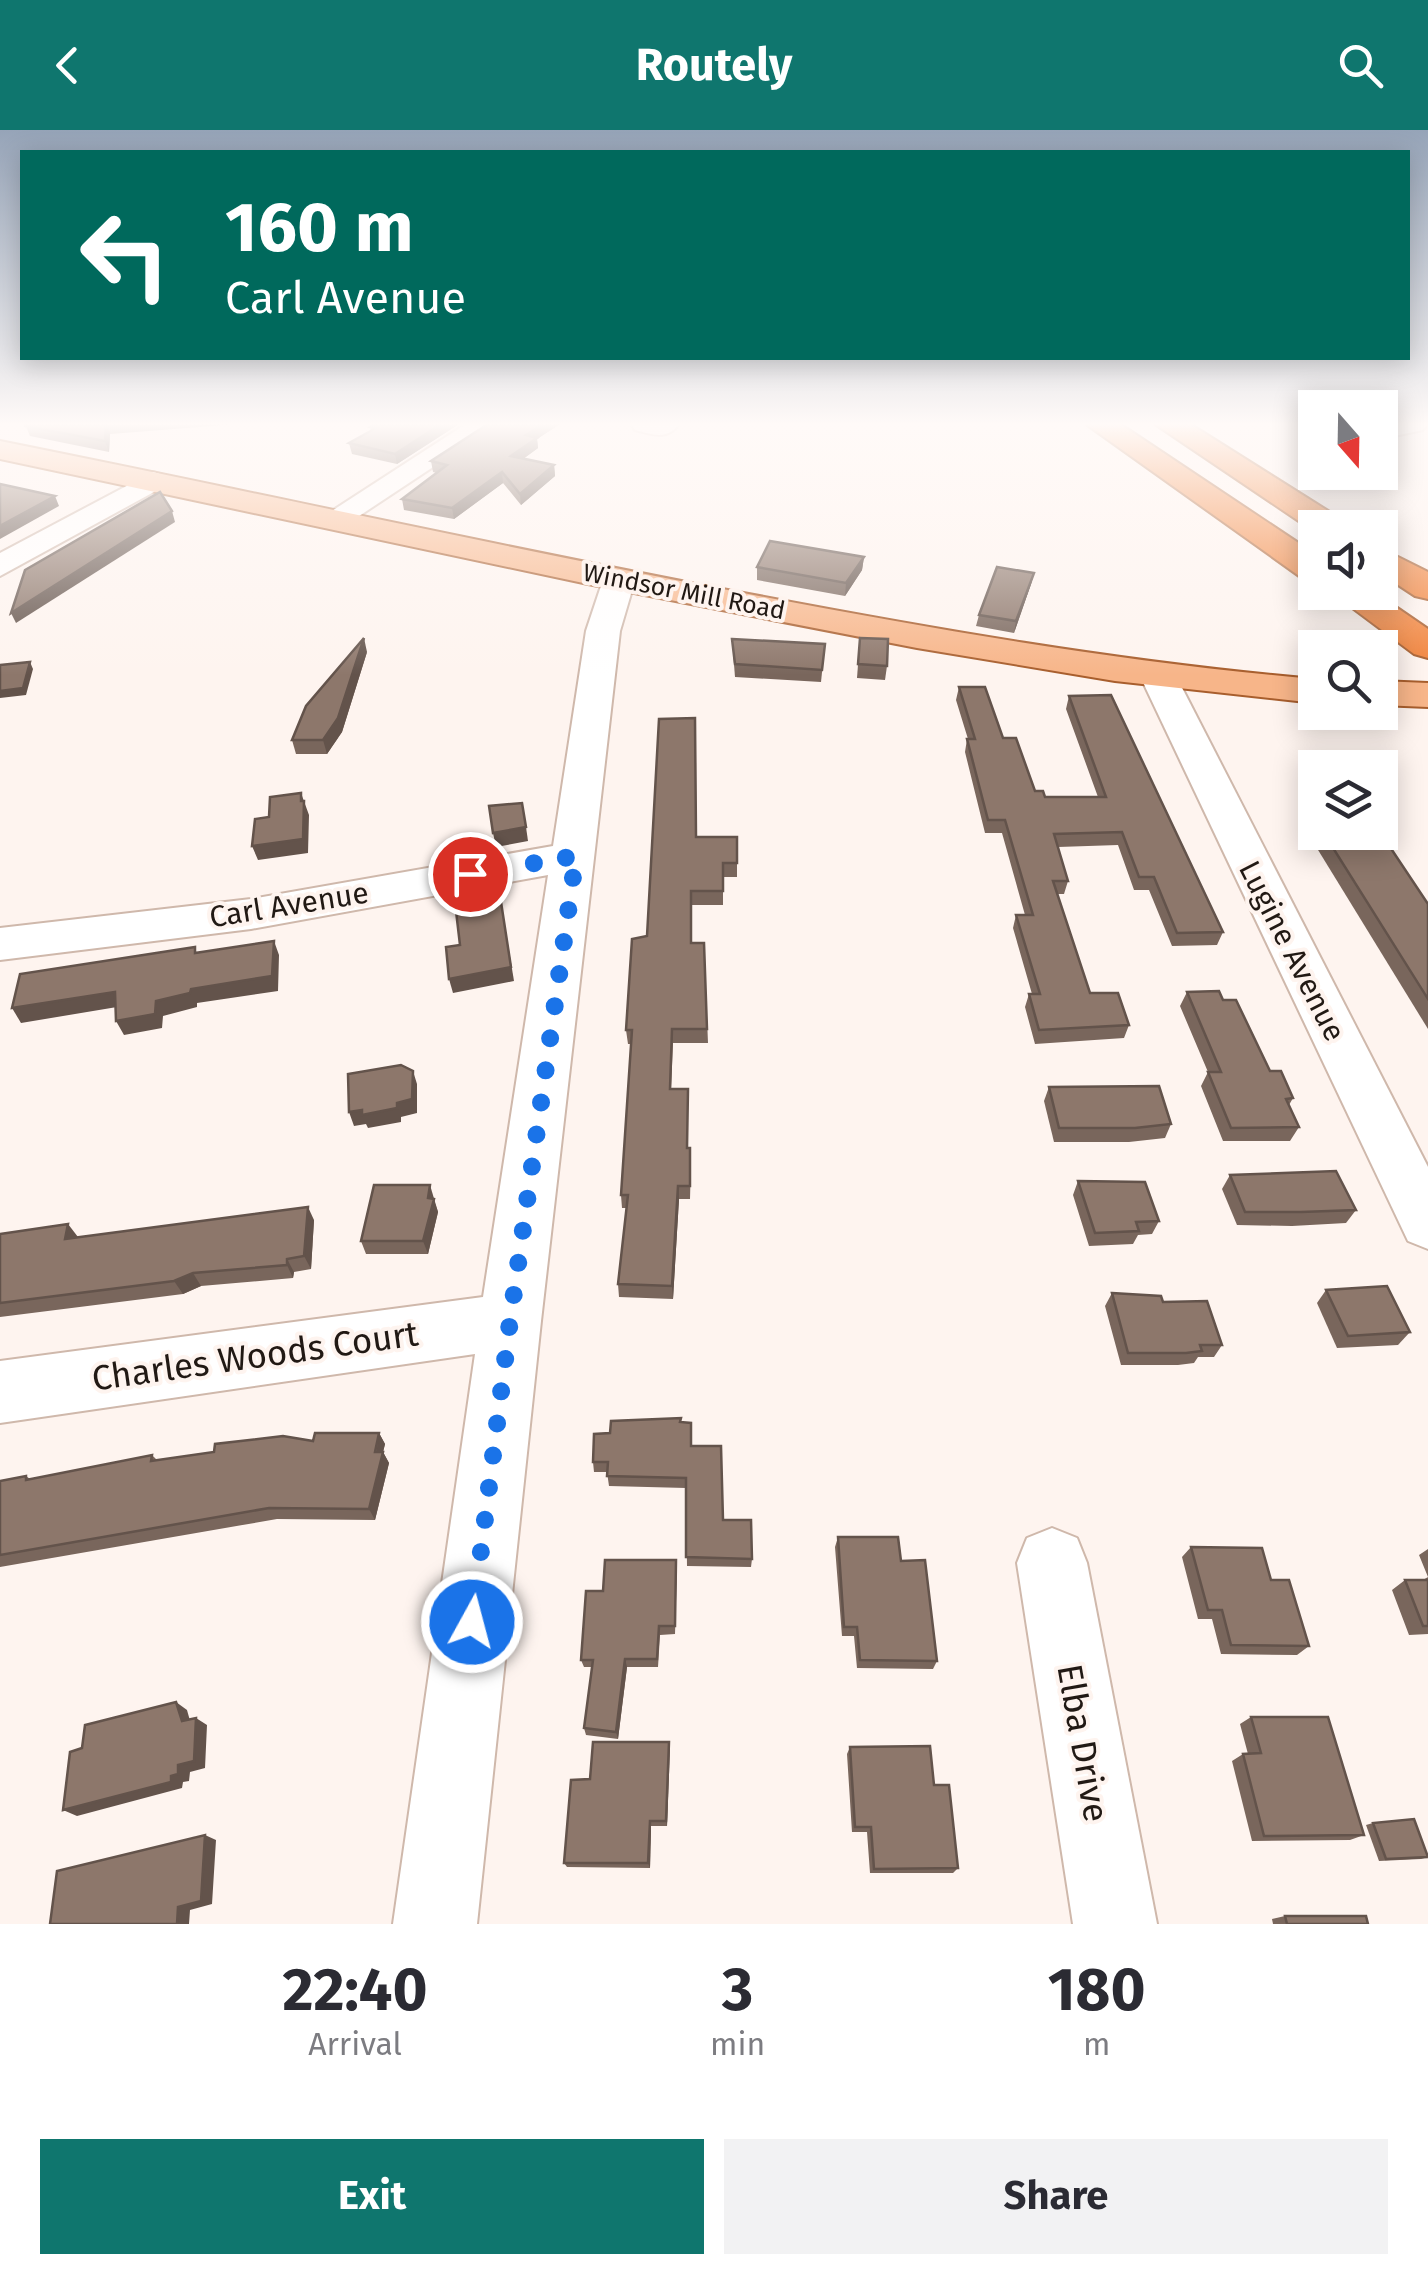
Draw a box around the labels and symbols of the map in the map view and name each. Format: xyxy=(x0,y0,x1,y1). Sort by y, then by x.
north arrow xyxy=(1298,390,1398,490)
street label: Windsor Mill Road xyxy=(580,558,788,626)
pin xyxy=(428,832,513,917)
street label: Lugine Avenue xyxy=(1231,855,1353,1047)
street label: Carl Avenue xyxy=(207,875,371,935)
street label: Charles Woods Court xyxy=(89,1312,421,1400)
position arrow xyxy=(420,1570,524,1674)
street label: Elba Drive xyxy=(1048,1661,1118,1825)

